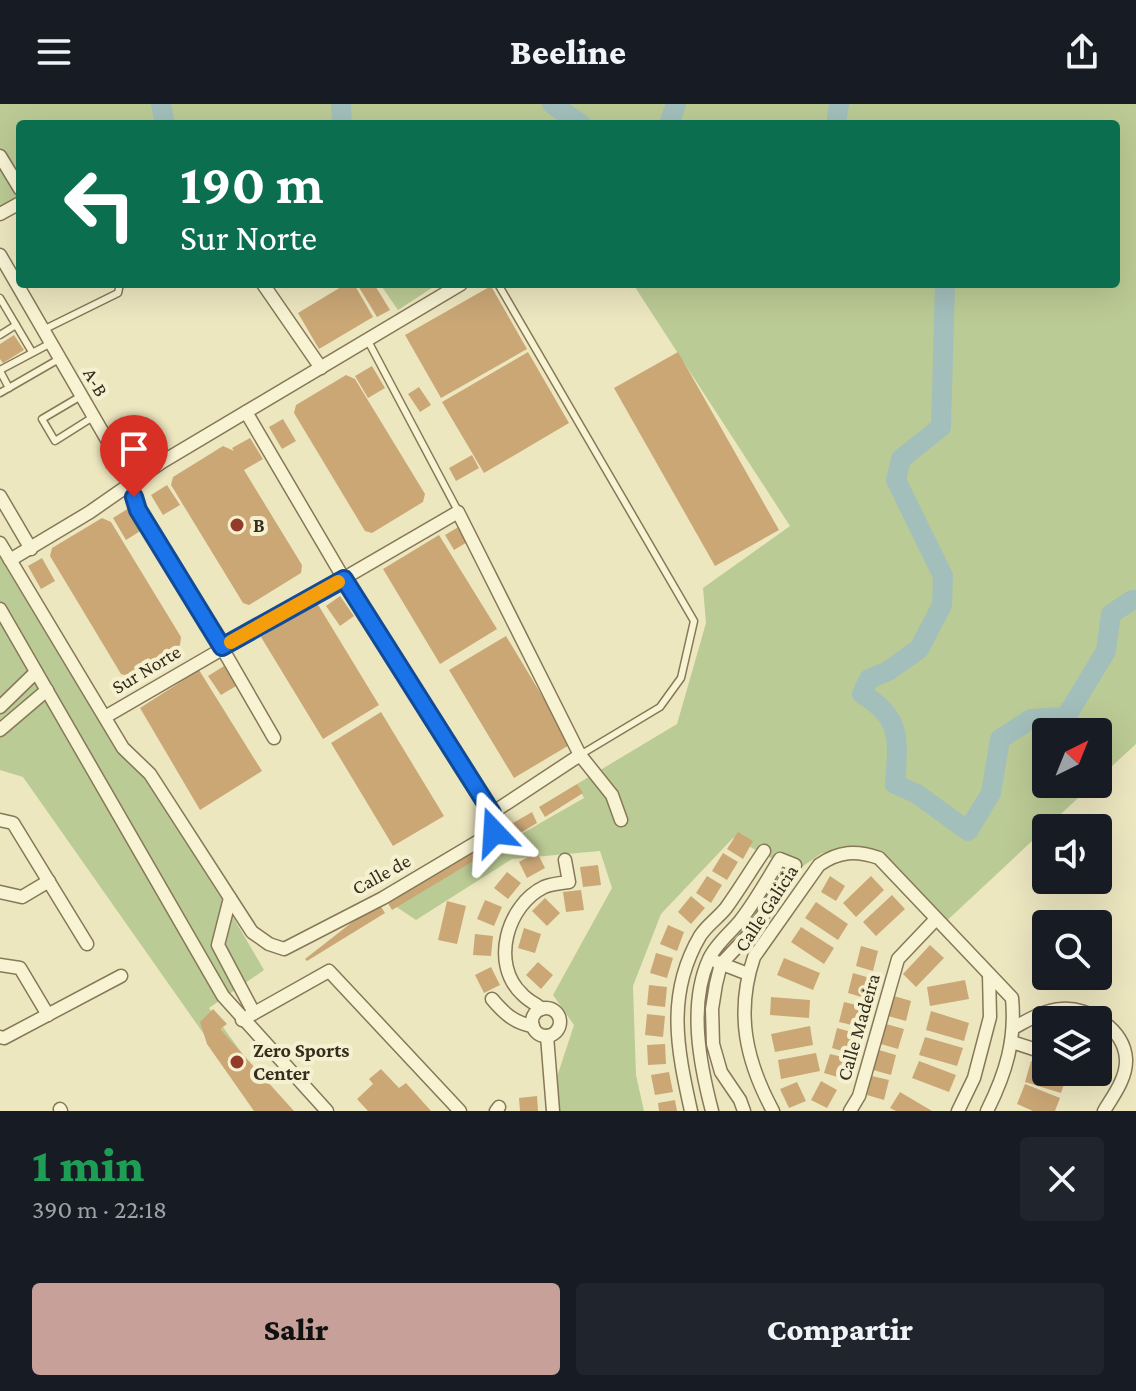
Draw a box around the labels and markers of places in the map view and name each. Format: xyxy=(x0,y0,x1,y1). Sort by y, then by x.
pin xyxy=(100,415,168,497)
place label: B xyxy=(253,514,265,536)
marker: B xyxy=(228,516,246,534)
place label: Zero Sports Center xyxy=(253,1039,349,1084)
marker: Zero Sports Center xyxy=(228,1053,246,1071)

